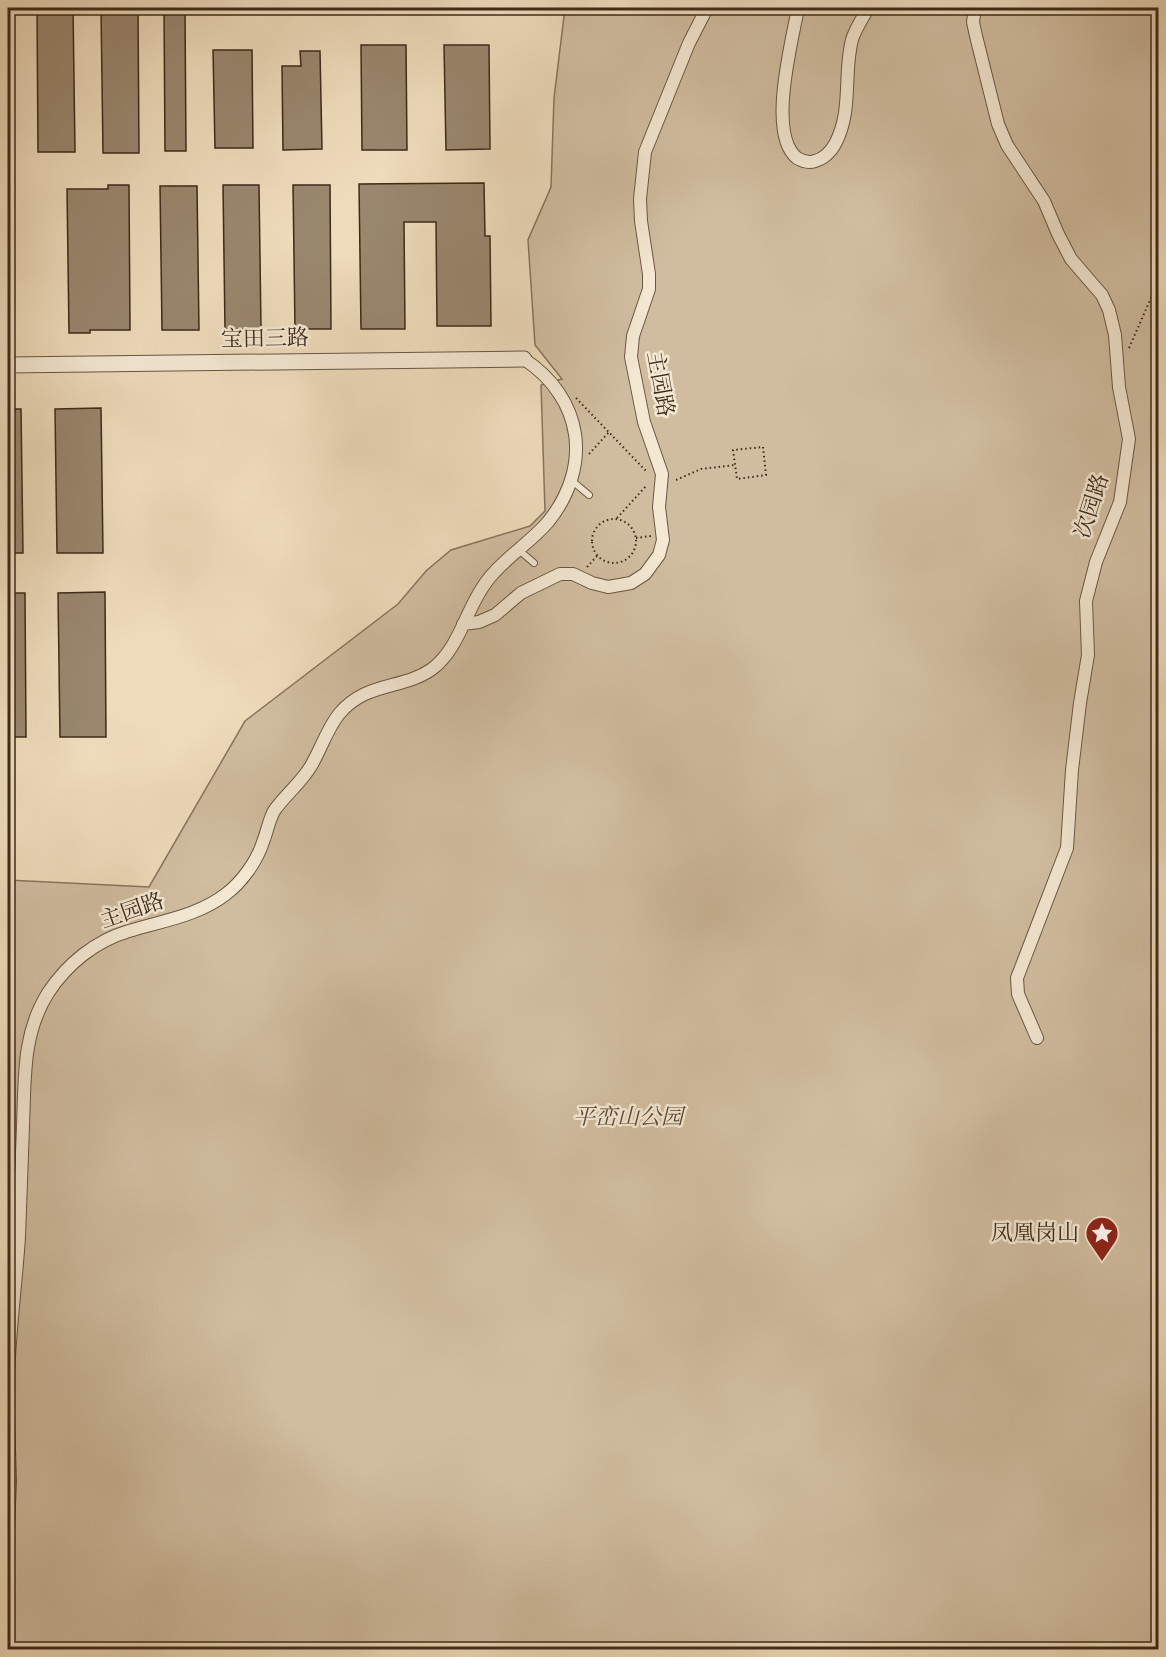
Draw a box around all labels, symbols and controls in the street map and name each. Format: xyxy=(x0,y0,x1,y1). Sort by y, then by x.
street label: 宝田三路 xyxy=(221,325,309,353)
street label: 主园路 xyxy=(641,349,679,419)
street label: 次园路 xyxy=(1069,470,1115,542)
street label: 主园路 xyxy=(96,887,168,935)
park label: 平峦山公园 xyxy=(573,1104,686,1131)
place icon: 凤凰岗山 xyxy=(1084,1215,1120,1262)
place label: 凤凰岗山 xyxy=(991,1220,1079,1247)

